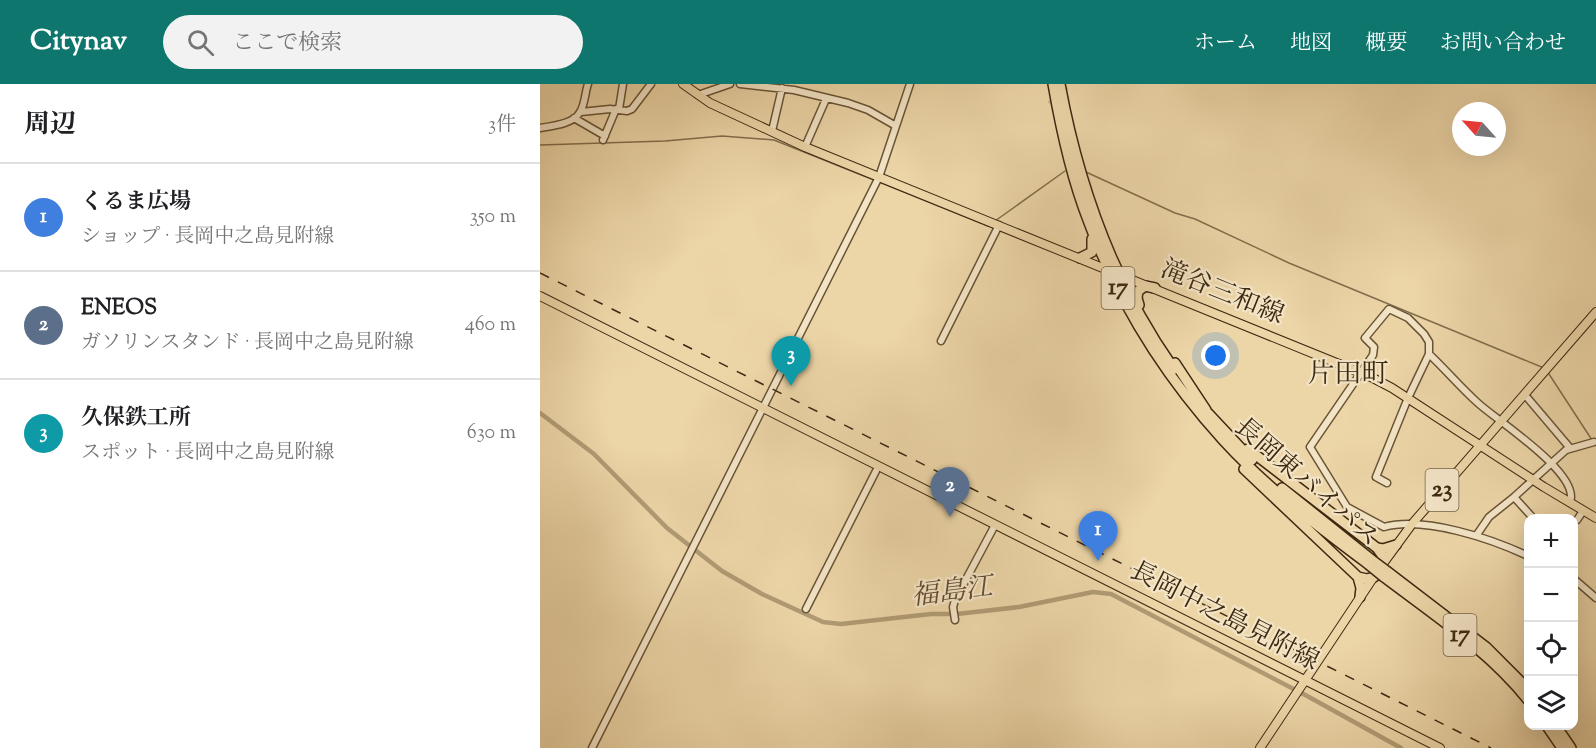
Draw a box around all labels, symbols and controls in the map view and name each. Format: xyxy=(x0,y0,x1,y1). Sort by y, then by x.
search box xyxy=(163,15,583,69)
text: Citynav xyxy=(30,22,127,62)
icon: search xyxy=(184,26,217,59)
text: ここで検索 xyxy=(232,28,342,60)
text: ホーム xyxy=(1194,29,1257,59)
text: 地図 xyxy=(1290,29,1332,59)
text: 概要 xyxy=(1365,29,1407,59)
text: お問い合わせ xyxy=(1440,29,1566,59)
north arrow xyxy=(1452,102,1506,156)
text: 周辺 xyxy=(24,107,76,144)
text: 3件 xyxy=(488,111,516,140)
text: くるま広場 xyxy=(81,187,191,219)
text: 1 xyxy=(40,203,47,232)
text: 350 m xyxy=(470,203,516,232)
text: ショップ · 長岡中之島見附線 xyxy=(81,223,334,252)
street label: 滝谷三和線 xyxy=(1155,251,1289,335)
road number: 17 xyxy=(1102,267,1134,309)
text: ENEOS xyxy=(81,293,157,325)
text: 2 xyxy=(39,311,48,340)
text: 460 m xyxy=(465,311,516,340)
text: ガソリンスタンド · 長岡中之島見附線 xyxy=(81,329,414,358)
pin: 3 xyxy=(772,336,810,386)
your location xyxy=(1201,341,1230,370)
district label: 片田町 xyxy=(1308,356,1389,395)
text: 久保鉄工所 xyxy=(81,403,191,435)
street label: 長岡東バイパス xyxy=(1225,410,1387,556)
text: 3 xyxy=(39,419,48,448)
text: 630 m xyxy=(467,419,516,448)
text: スポット · 長岡中之島見附線 xyxy=(81,439,335,468)
pin: 2 xyxy=(930,468,970,517)
road number: 23 xyxy=(1426,469,1458,511)
pin: 1 xyxy=(1078,512,1118,561)
map controls xyxy=(1524,514,1578,730)
button: + xyxy=(1524,514,1578,568)
street label: 長岡中之島見附線 xyxy=(1123,553,1325,681)
water label: 福島江 xyxy=(909,568,999,617)
button: − xyxy=(1524,568,1578,622)
road number: 17 xyxy=(1444,614,1476,656)
button: locate xyxy=(1524,622,1578,676)
button: layers xyxy=(1524,676,1578,730)

